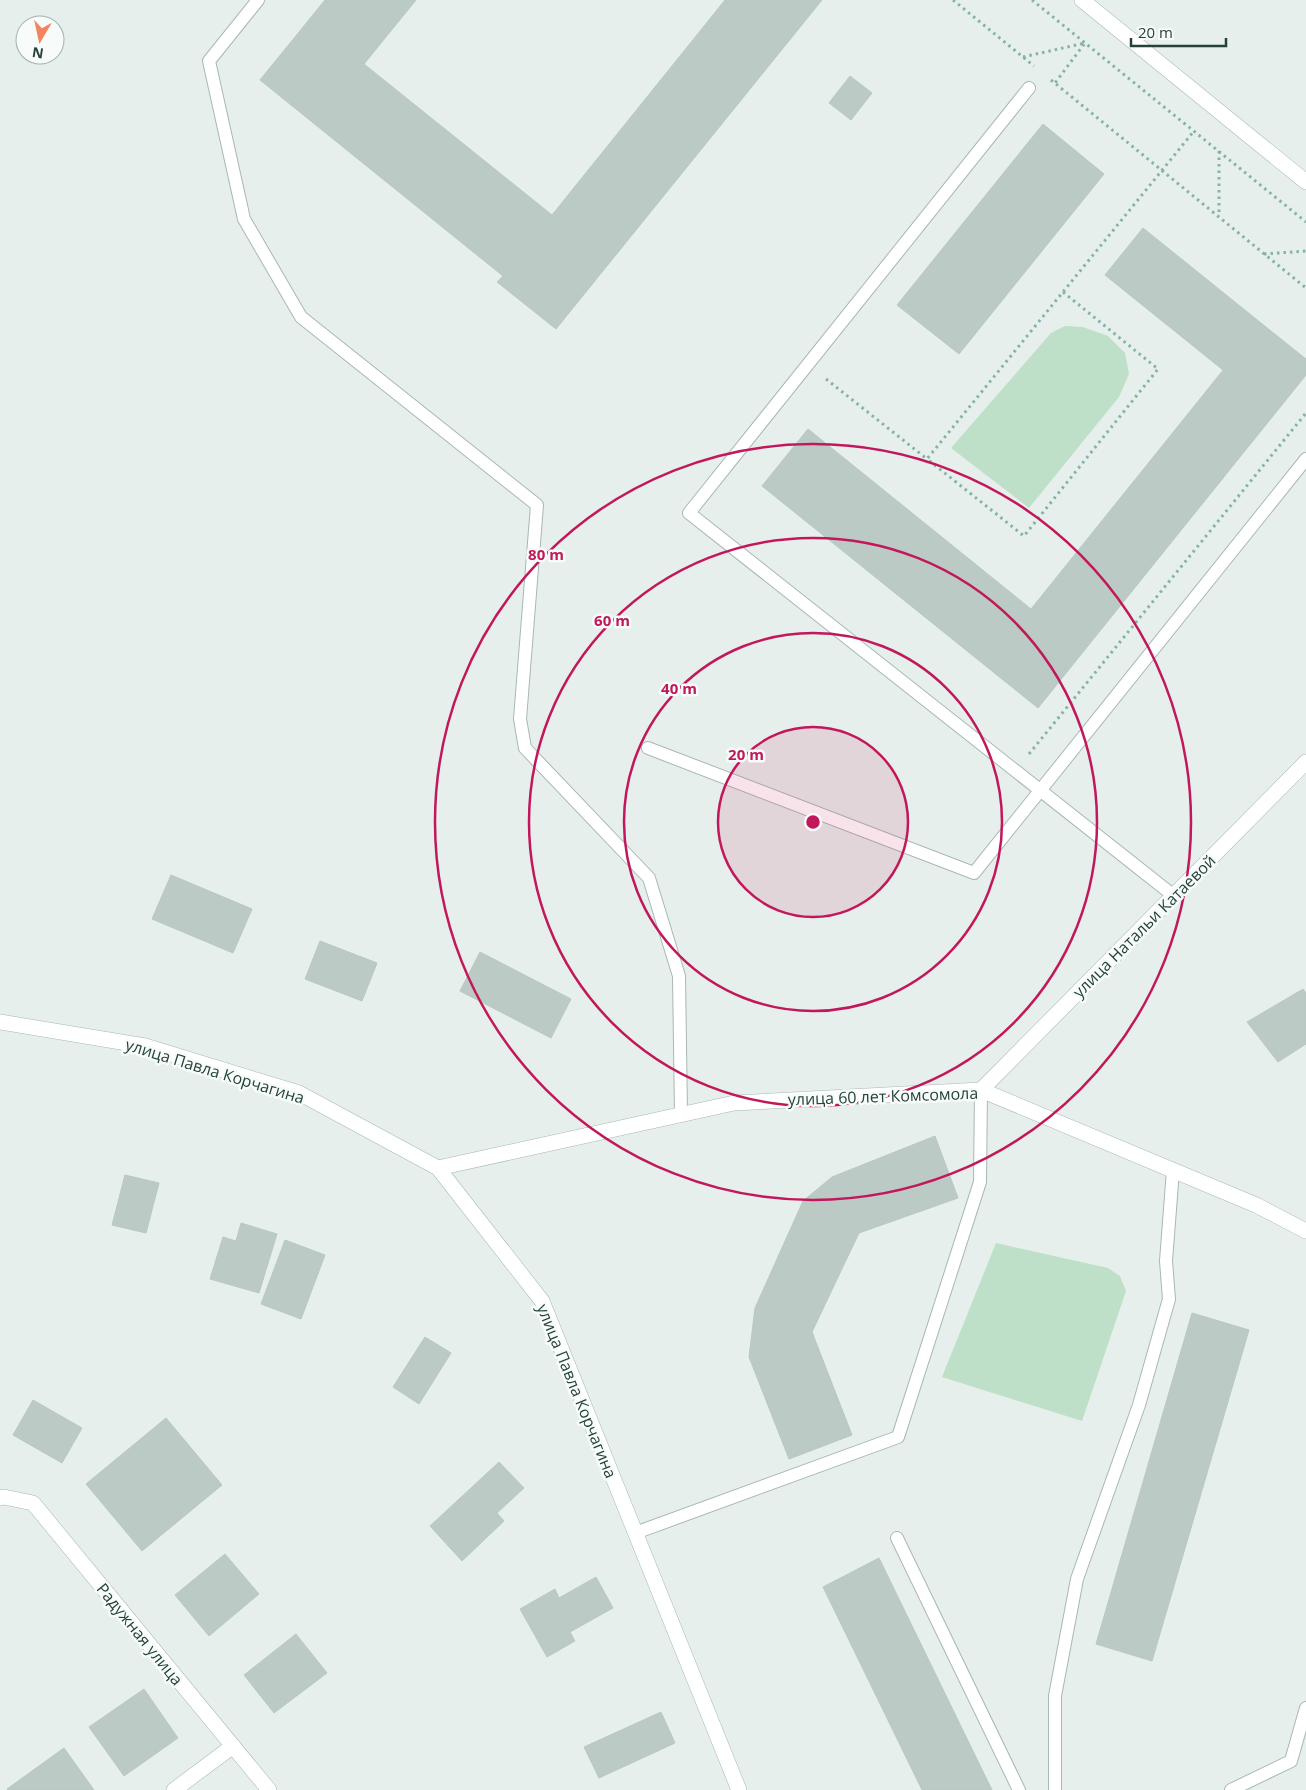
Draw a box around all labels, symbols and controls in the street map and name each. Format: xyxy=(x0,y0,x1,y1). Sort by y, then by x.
north arrow xyxy=(15,15,65,65)
scale bar xyxy=(1131,15,1226,47)
text: 20 m xyxy=(1138,22,1173,42)
text: N xyxy=(31,43,45,64)
text: 80 m xyxy=(528,544,564,564)
text: 60 m xyxy=(594,610,630,630)
text: 40 m xyxy=(661,678,697,698)
text: 20 m xyxy=(728,744,764,764)
centre of rings xyxy=(804,813,822,831)
street label: улица Натальи Катаевой xyxy=(1068,850,1220,1002)
street label: улица Павла Корчагина xyxy=(123,1033,307,1109)
street label: улица 60 лет Комсомола xyxy=(787,1082,979,1110)
street label: улица Павла Корчагина xyxy=(532,1301,622,1481)
street label: Радужная улица xyxy=(92,1578,188,1690)

